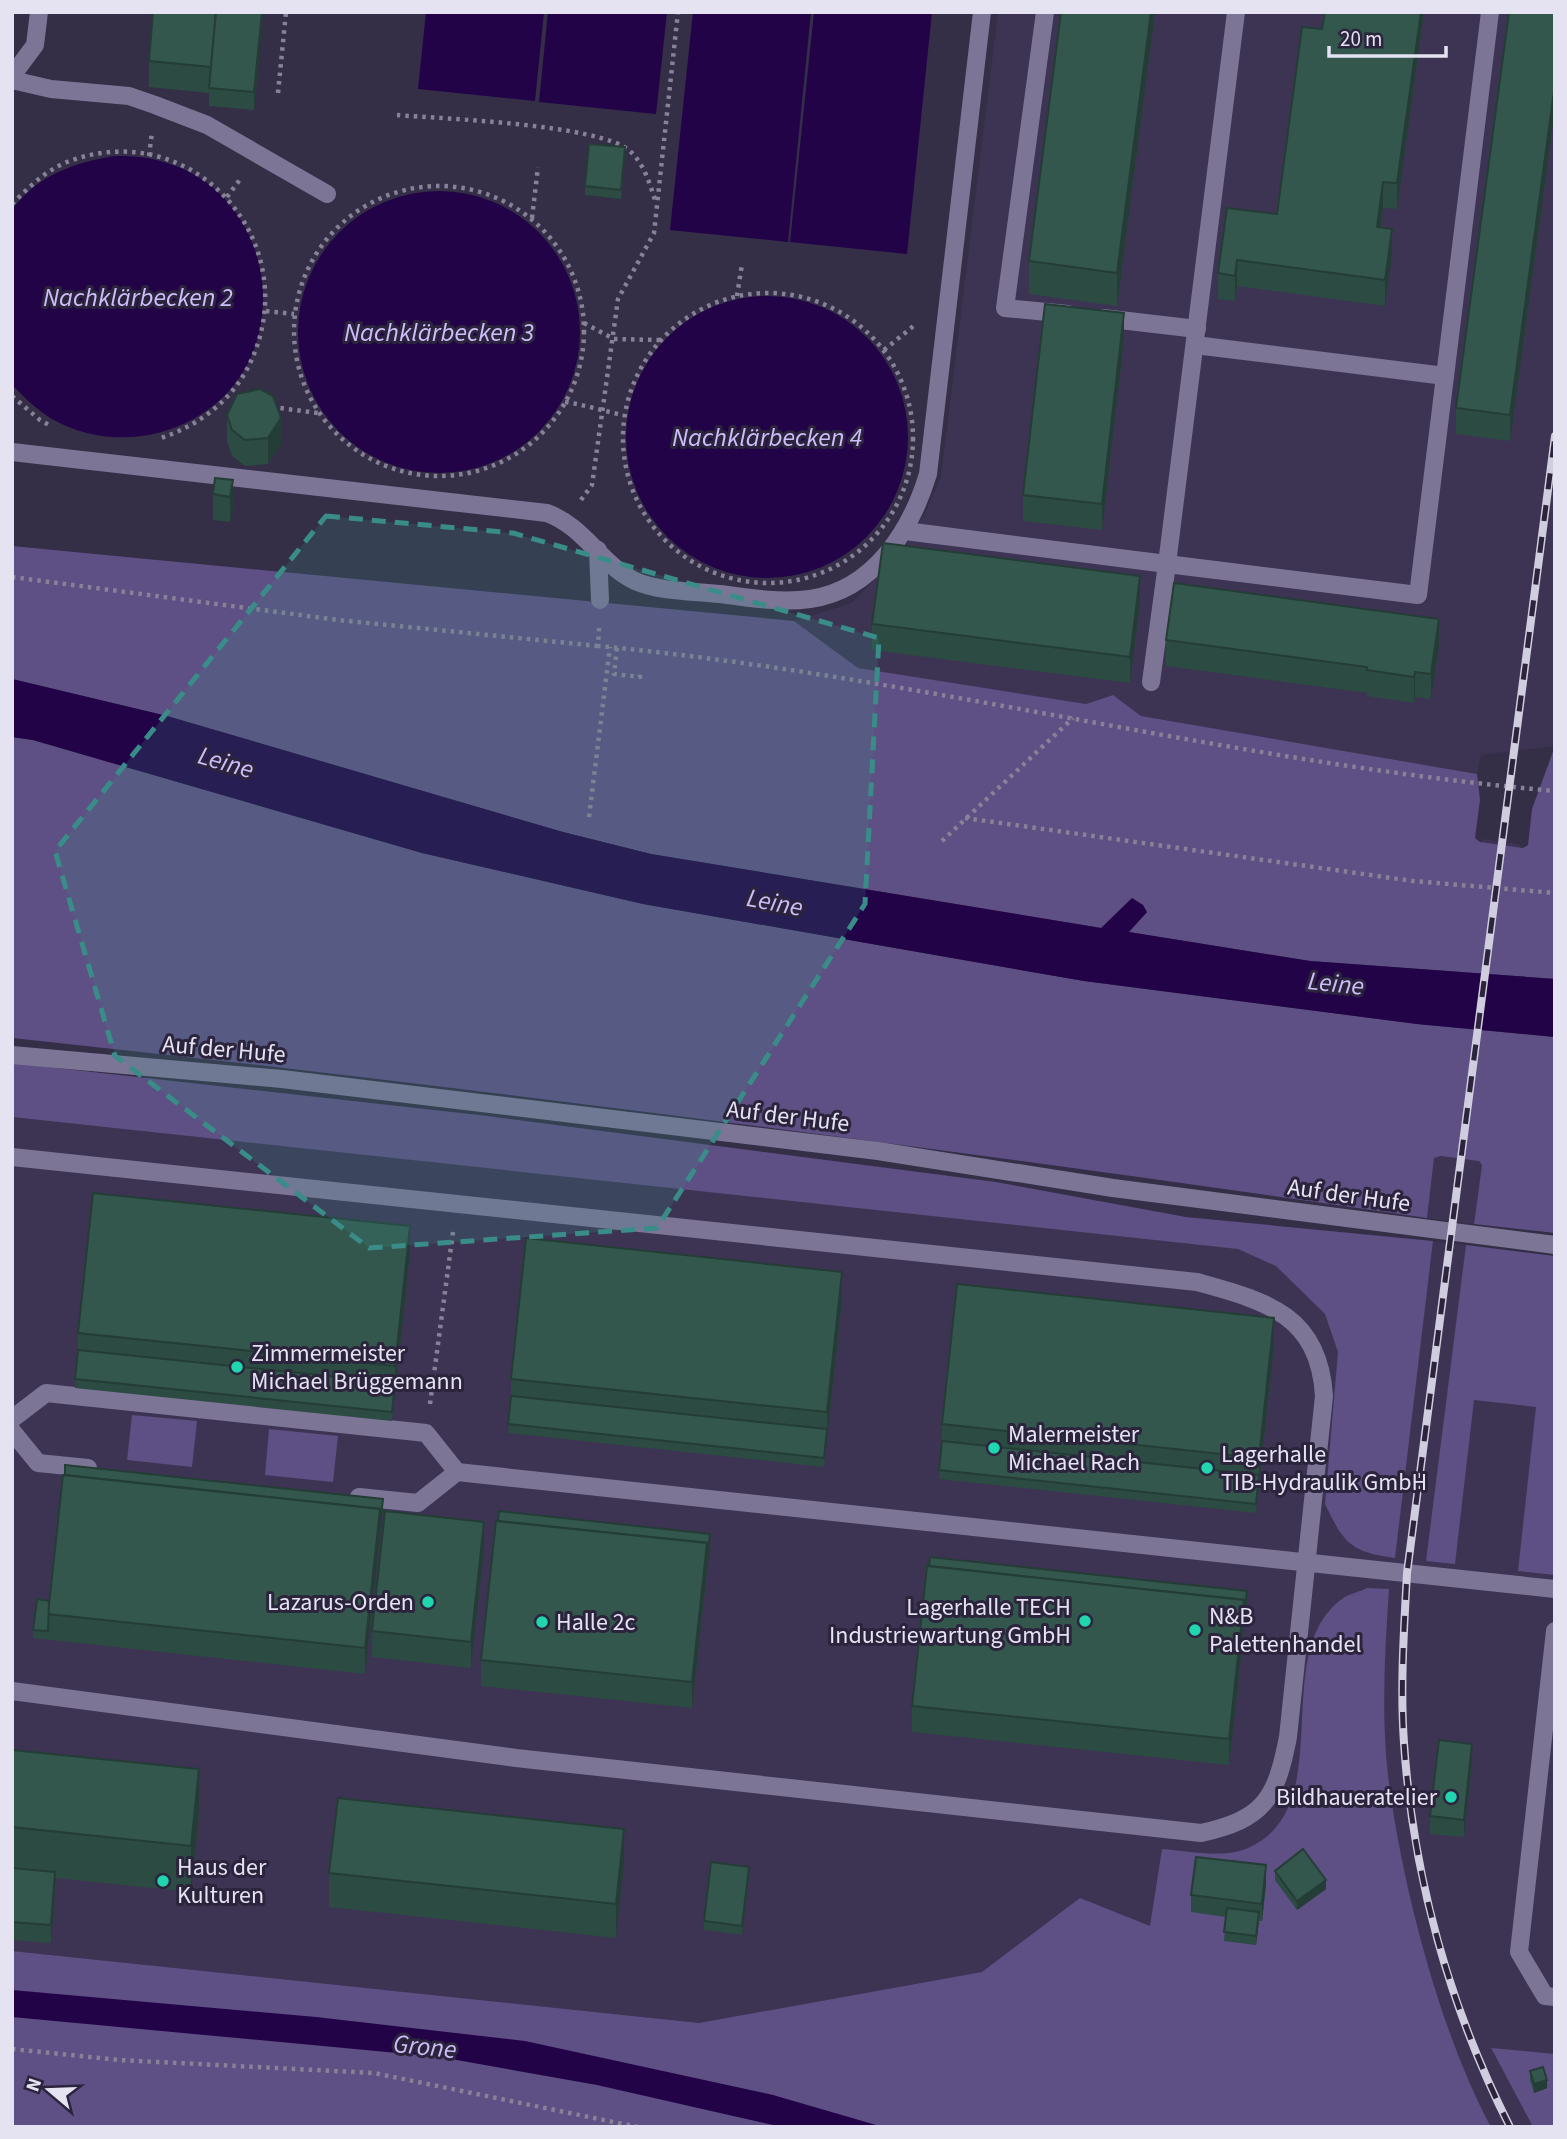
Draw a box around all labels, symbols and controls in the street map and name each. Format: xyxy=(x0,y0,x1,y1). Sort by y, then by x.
scale bar xyxy=(1329,14,1446,58)
text: 20 m xyxy=(1340,24,1382,54)
water label: Nachklärbecken 2 xyxy=(43,279,233,316)
water label: Nachklärbecken 3 xyxy=(344,314,534,351)
water label: Nachklärbecken 4 xyxy=(672,419,862,456)
water label: Leine xyxy=(194,737,258,788)
water label: Leine xyxy=(744,879,806,926)
water label: Leine xyxy=(1306,962,1366,1005)
street label: Auf der Hufe xyxy=(161,1027,287,1072)
street label: Auf der Hufe xyxy=(725,1092,851,1141)
street label: Auf der Hufe xyxy=(1285,1170,1413,1221)
place label: Zimmermeister Michael Brüggemann xyxy=(251,1336,463,1399)
marker: Zimmermeister Michael Brüggemann xyxy=(229,1359,245,1375)
place label: Malermeister Michael Rach xyxy=(1008,1417,1140,1480)
place label: Lagerhalle TIB-Hydraulik GmbH xyxy=(1221,1437,1427,1500)
marker: Malermeister Michael Rach xyxy=(986,1440,1002,1456)
marker: Lagerhalle TIB-Hydraulik GmbH xyxy=(1199,1460,1215,1476)
place label: Lazarus-Orden xyxy=(267,1585,414,1620)
place label: Lagerhalle TECH Industriewartung GmbH xyxy=(829,1590,1071,1653)
marker: Lazarus-Orden xyxy=(420,1594,436,1610)
place label: N&B Palettenhandel xyxy=(1209,1599,1362,1662)
place label: Halle 2c xyxy=(556,1605,636,1640)
marker: Lagerhalle TECH Industriewartung GmbH xyxy=(1077,1613,1093,1629)
marker: Halle 2c xyxy=(534,1614,550,1630)
marker: N&B Palettenhandel xyxy=(1187,1622,1203,1638)
place label: Bildhaueratelier xyxy=(1276,1780,1438,1815)
marker: Bildhaueratelier xyxy=(1443,1789,1459,1805)
place label: Haus der Kulturen xyxy=(177,1850,267,1913)
marker: Haus der Kulturen xyxy=(155,1873,171,1889)
water label: Grone xyxy=(391,2025,458,2068)
north arrow xyxy=(14,2055,84,2125)
text: N xyxy=(20,2075,49,2095)

